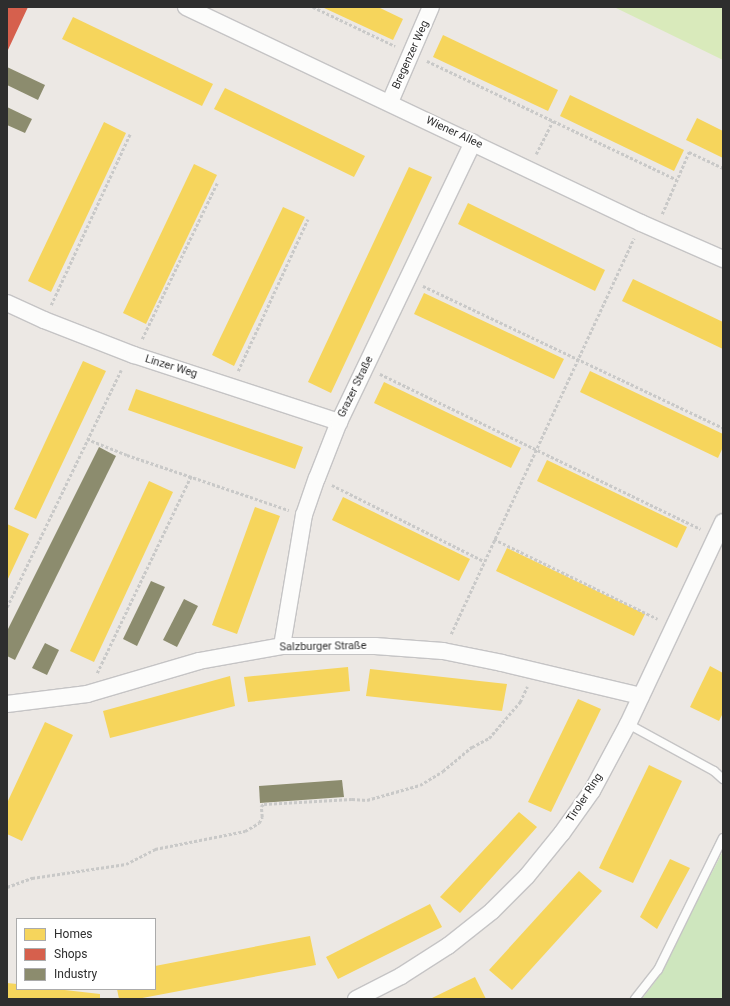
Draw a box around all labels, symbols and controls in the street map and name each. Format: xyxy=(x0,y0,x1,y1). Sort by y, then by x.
street label: Bregenzer Weg xyxy=(390,19,432,91)
street label: Wiener Allee xyxy=(424,114,484,152)
street label: Linzer Weg xyxy=(143,353,199,381)
street label: Grazer Straße xyxy=(335,354,377,420)
street label: Salzburger Straße xyxy=(279,640,367,654)
street label: Tiroler Ring xyxy=(564,771,606,825)
legend xyxy=(16,918,156,990)
text: Homes xyxy=(54,927,92,941)
text: Shops xyxy=(54,947,88,961)
text: Industry xyxy=(54,967,97,981)

